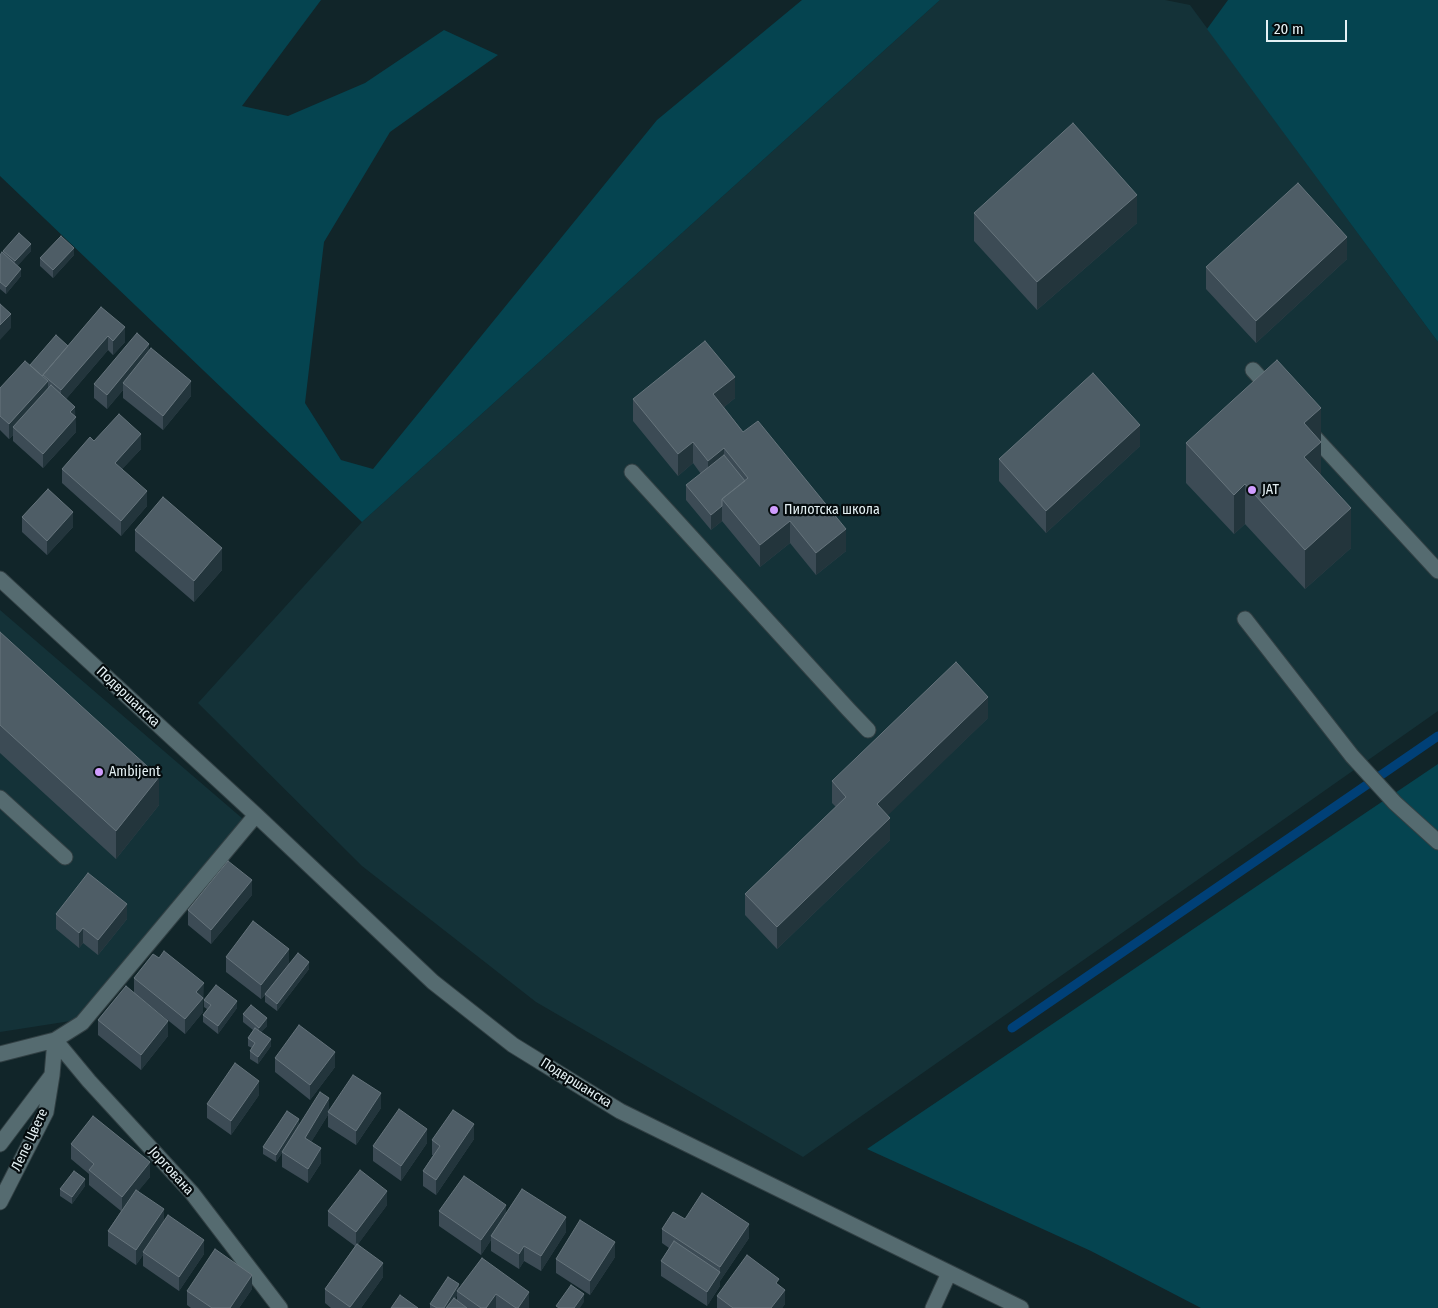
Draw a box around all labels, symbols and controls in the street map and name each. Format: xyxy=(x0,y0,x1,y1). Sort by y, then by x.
scale bar xyxy=(1268,10,1349,42)
text: 20 m xyxy=(1274,20,1304,38)
place label: ЈАТ xyxy=(1262,482,1279,498)
marker: ЈАТ xyxy=(1246,484,1258,496)
place label: Пилотска школа xyxy=(784,502,880,518)
marker: Пилотска школа xyxy=(768,504,780,516)
street label: Подвршанска xyxy=(93,663,163,731)
place label: Ambijent xyxy=(109,764,161,780)
marker: Ambijent xyxy=(93,766,105,778)
street label: Подвршанска xyxy=(537,1054,615,1112)
street label: Лепе Цвете xyxy=(8,1106,52,1174)
street label: Јоргована xyxy=(145,1143,197,1199)

